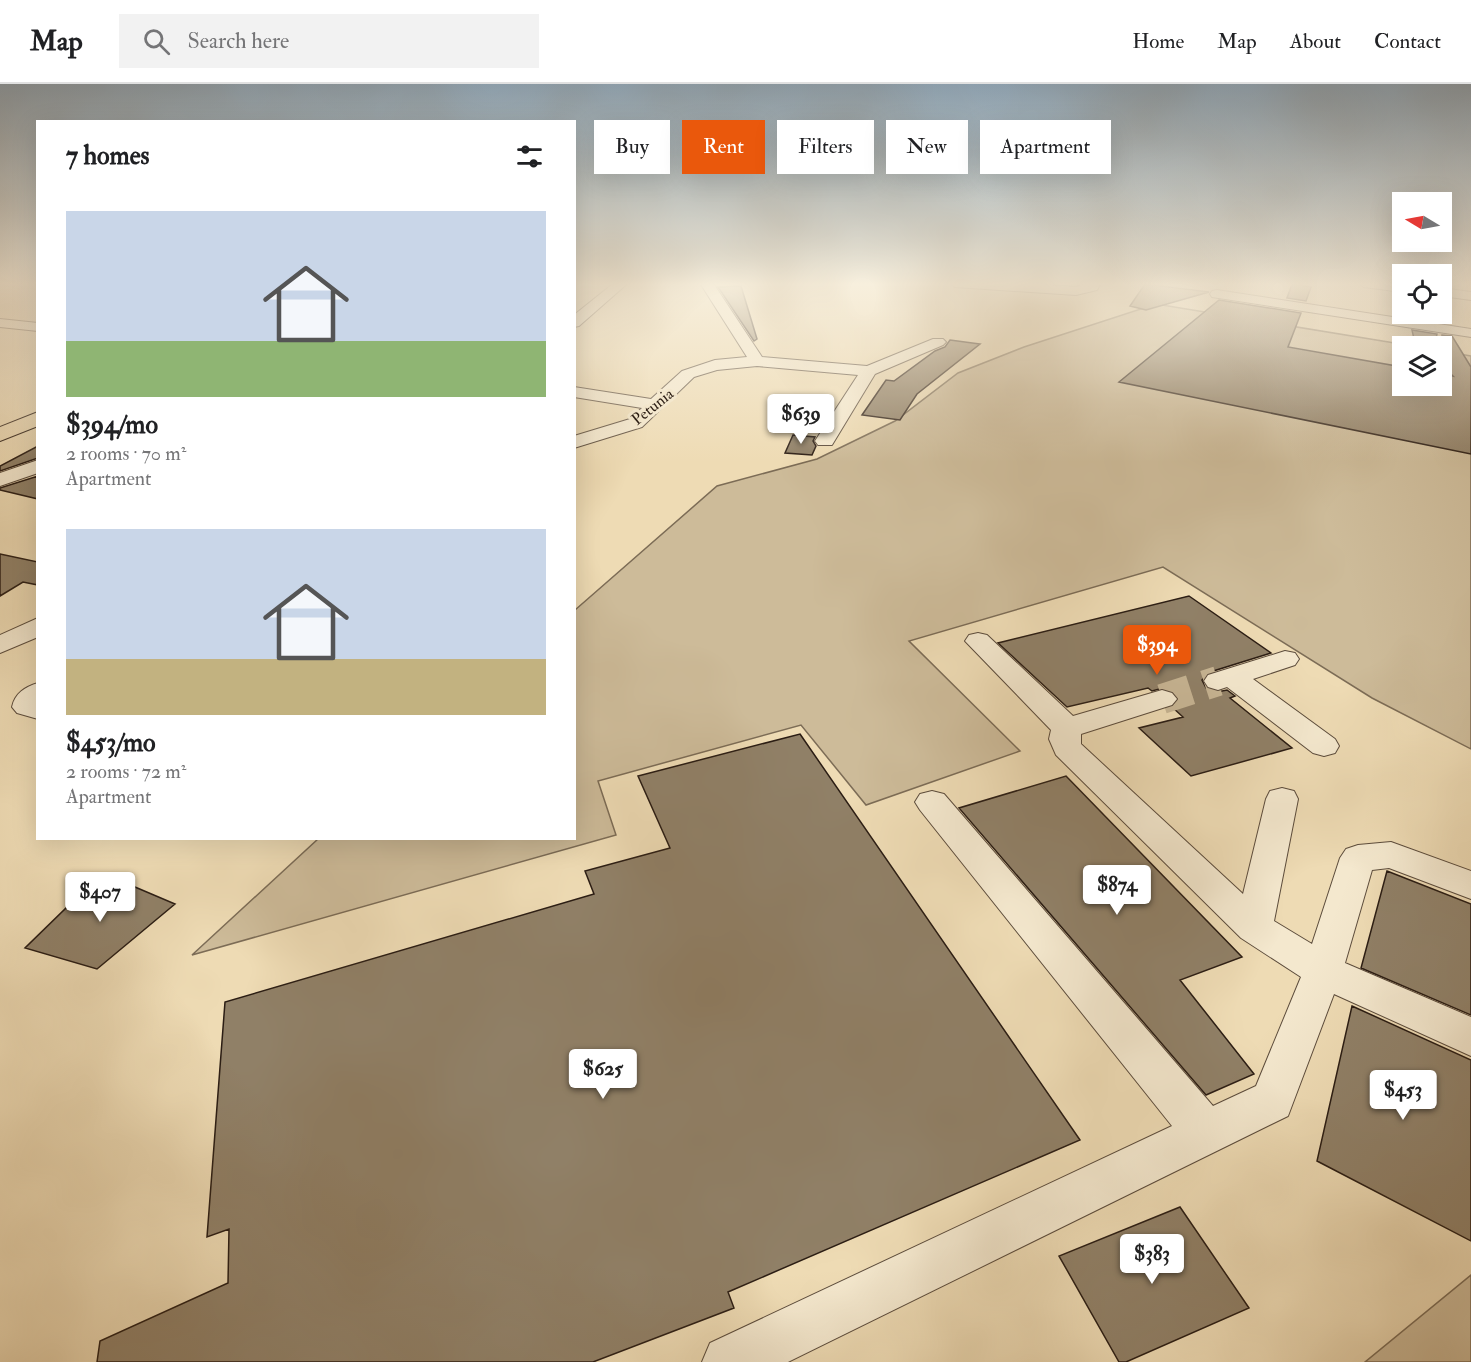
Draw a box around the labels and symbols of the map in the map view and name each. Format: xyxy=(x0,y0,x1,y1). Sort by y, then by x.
north arrow xyxy=(1392,192,1452,252)
street label: Petunia xyxy=(628,384,678,430)
pin: $639 xyxy=(765,394,837,445)
pin: $394 xyxy=(1121,625,1193,676)
pin: $874 xyxy=(1081,865,1153,916)
pin: $407 xyxy=(64,872,136,923)
pin: $625 xyxy=(567,1049,639,1100)
pin: $453 xyxy=(1367,1070,1439,1121)
pin: $383 xyxy=(1116,1234,1188,1285)

